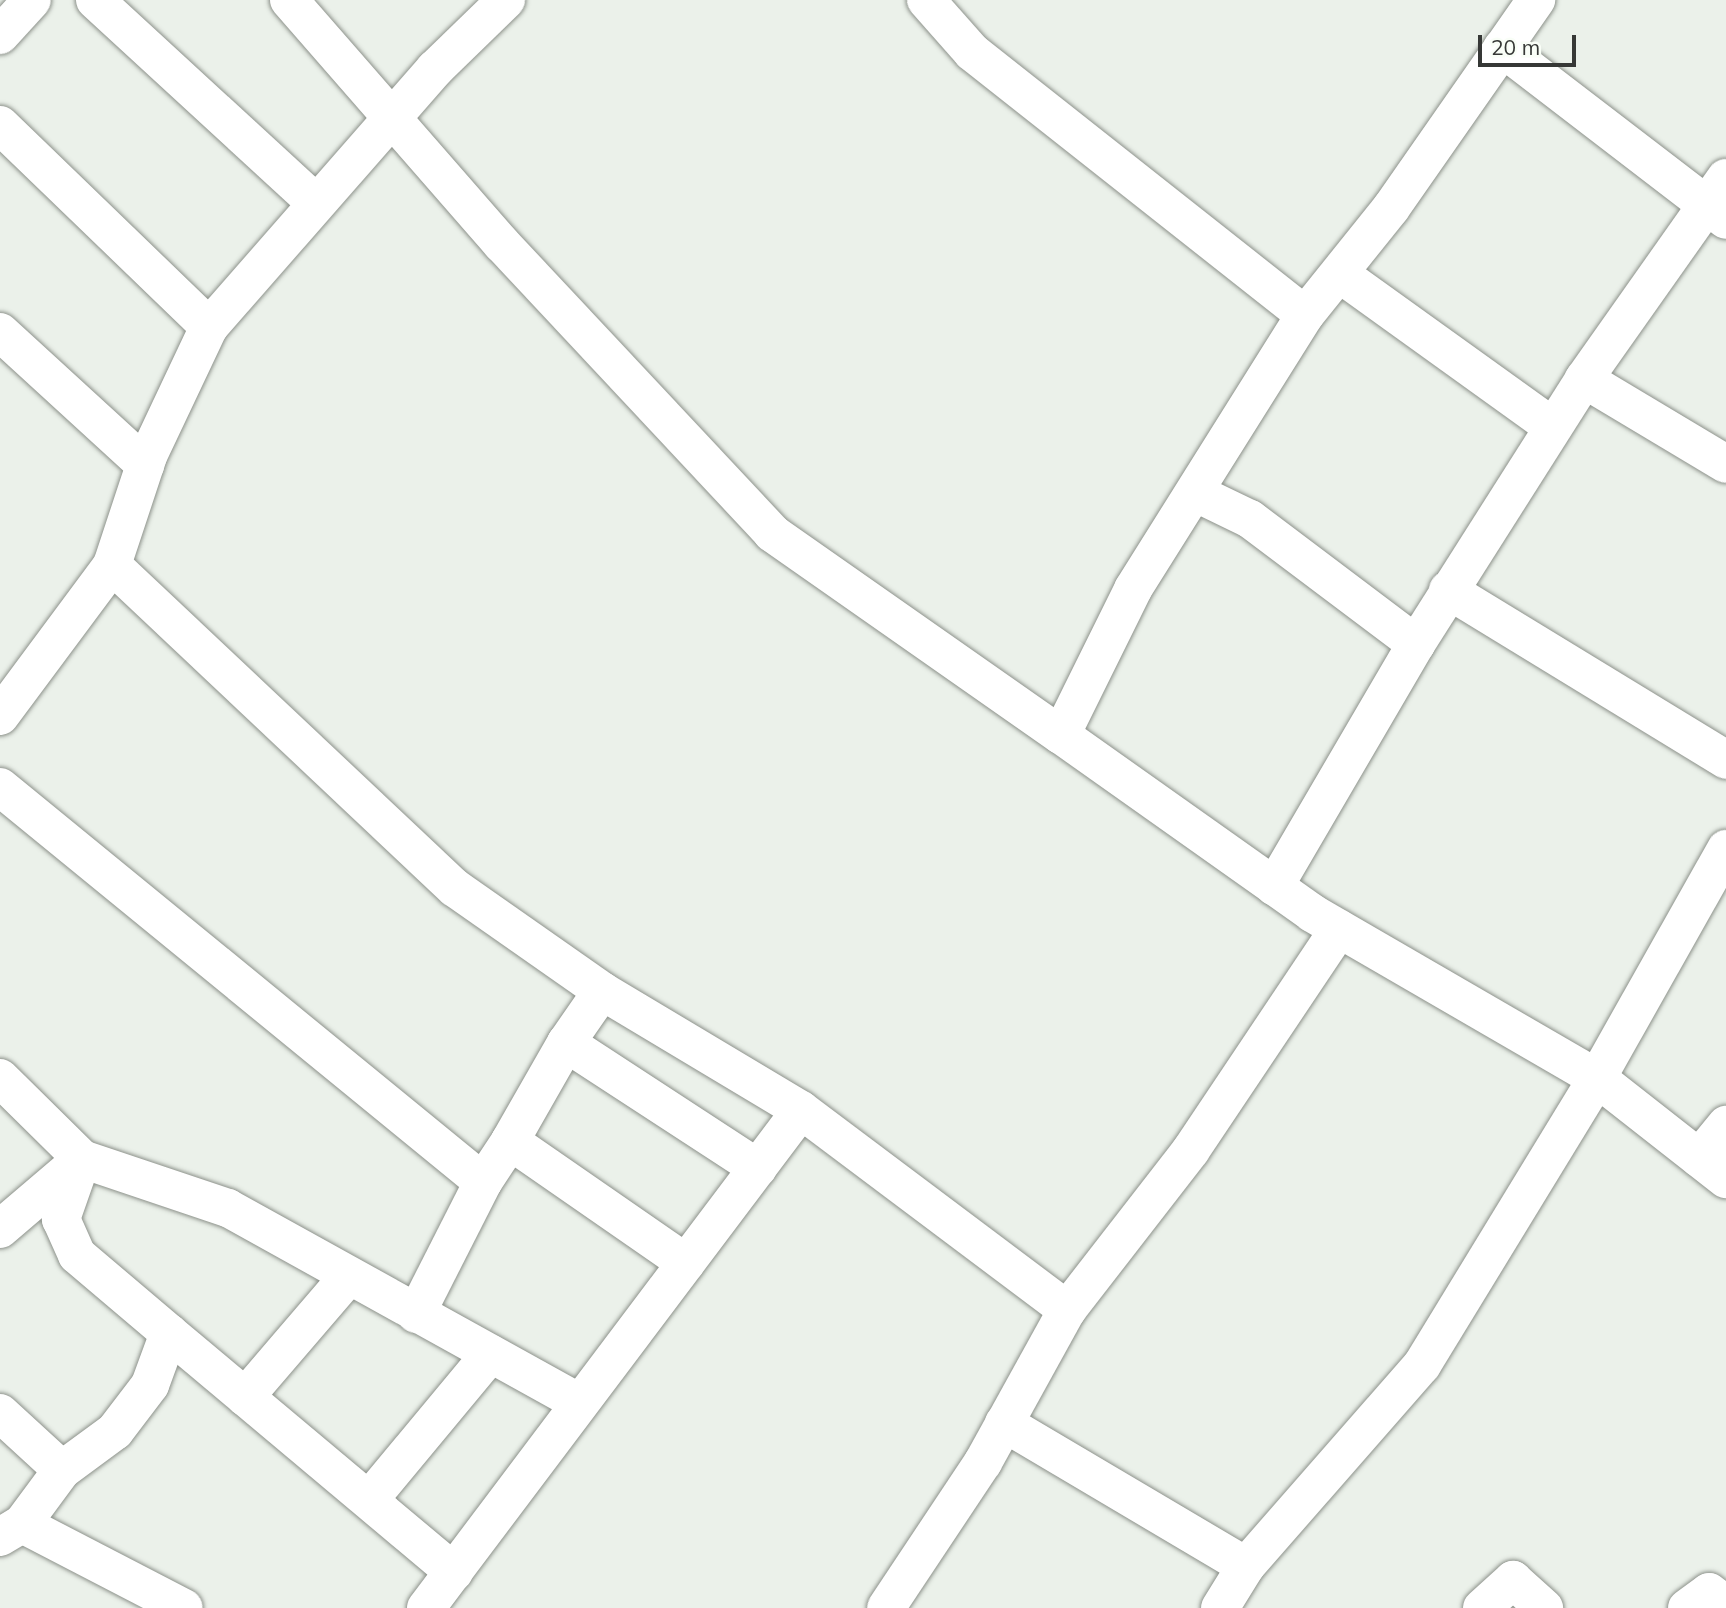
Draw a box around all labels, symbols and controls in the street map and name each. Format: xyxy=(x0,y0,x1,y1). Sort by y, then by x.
scale bar xyxy=(1481,21,1579,65)
text: 20 m xyxy=(1491,34,1540,60)

